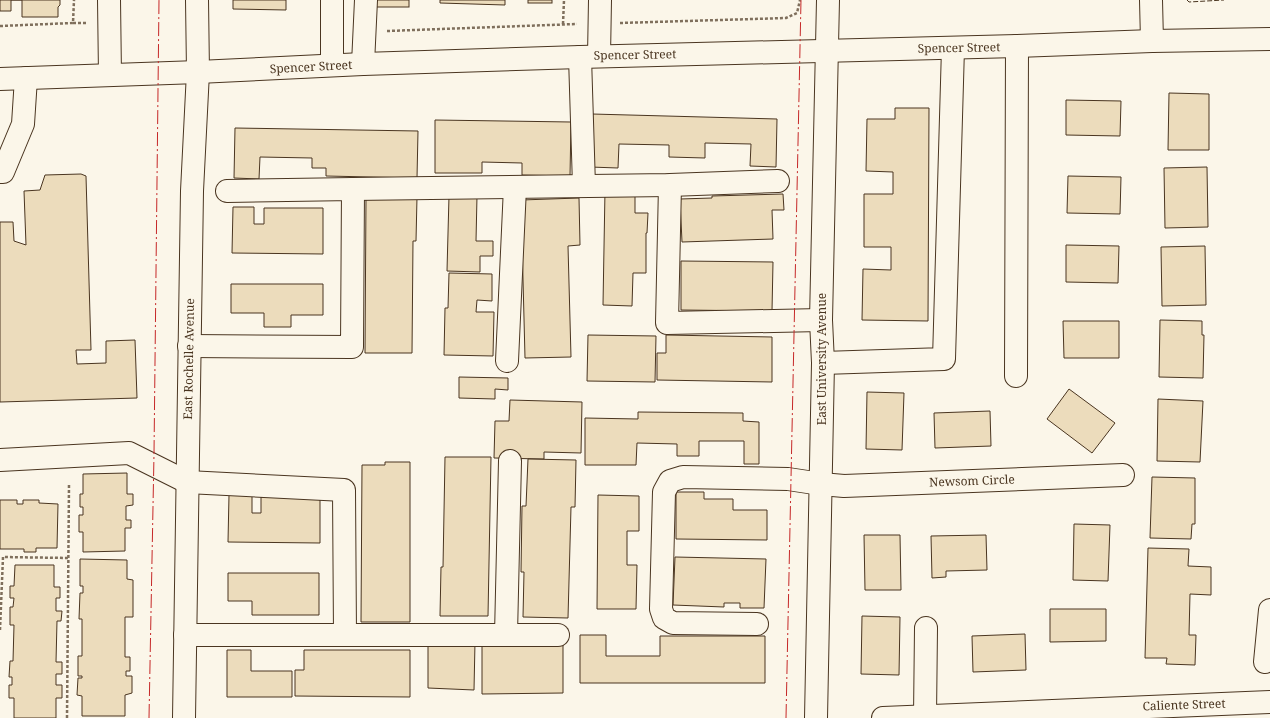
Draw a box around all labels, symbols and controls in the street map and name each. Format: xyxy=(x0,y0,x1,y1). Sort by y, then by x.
street label: Spencer Street xyxy=(918,38,1000,57)
street label: Spencer Street xyxy=(594,45,676,64)
street label: Spencer Street xyxy=(269,56,353,77)
street label: East University Avenue xyxy=(813,293,830,425)
street label: East Rochelle Avenue xyxy=(179,298,198,420)
street label: Newsom Circle xyxy=(929,471,1015,490)
street label: Caliente Street xyxy=(1142,695,1226,714)

